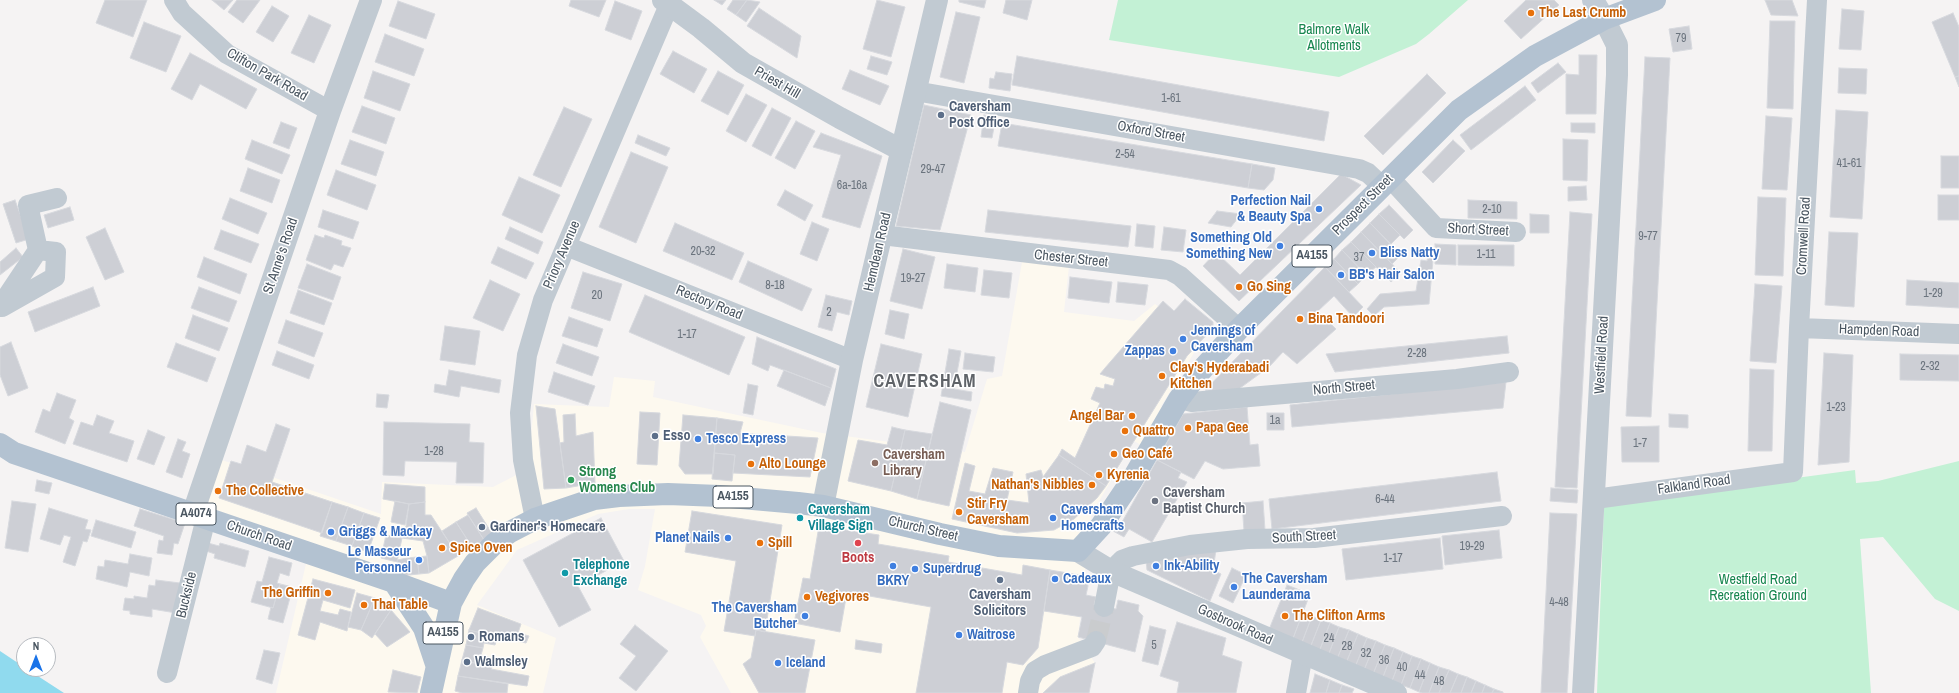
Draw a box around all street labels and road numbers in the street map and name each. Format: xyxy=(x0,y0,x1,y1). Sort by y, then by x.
street label: Clifton Park Road xyxy=(224,45,310,105)
street label: Priest Hill xyxy=(751,63,803,103)
street label: Oxford Street xyxy=(1116,118,1186,146)
street label: Prospect Street xyxy=(1329,171,1397,239)
street label: Cromwell Road xyxy=(1794,196,1814,276)
street label: Hemdean Road xyxy=(861,211,895,293)
street label: St Anne's Road xyxy=(260,216,302,296)
street label: Priory Avenue xyxy=(540,218,584,292)
street label: Short Street xyxy=(1447,220,1509,240)
road number: A4155 xyxy=(1292,245,1332,267)
street label: Chester Street xyxy=(1033,247,1109,271)
street label: Rectory Road xyxy=(673,282,745,324)
street label: Westfield Road xyxy=(1592,315,1612,395)
street label: Hampden Road xyxy=(1839,321,1919,341)
street label: North Street xyxy=(1312,377,1376,399)
street label: Falkland Road xyxy=(1656,472,1732,498)
road number: A4155 xyxy=(713,486,753,508)
road number: A4074 xyxy=(176,503,216,525)
street label: Church Street xyxy=(887,513,959,545)
street label: Church Road xyxy=(224,517,294,555)
street label: South Street xyxy=(1272,527,1336,547)
street label: Buckside xyxy=(173,570,201,620)
street label: Gosbrook Road xyxy=(1195,601,1275,649)
road number: A4155 xyxy=(423,622,463,644)

